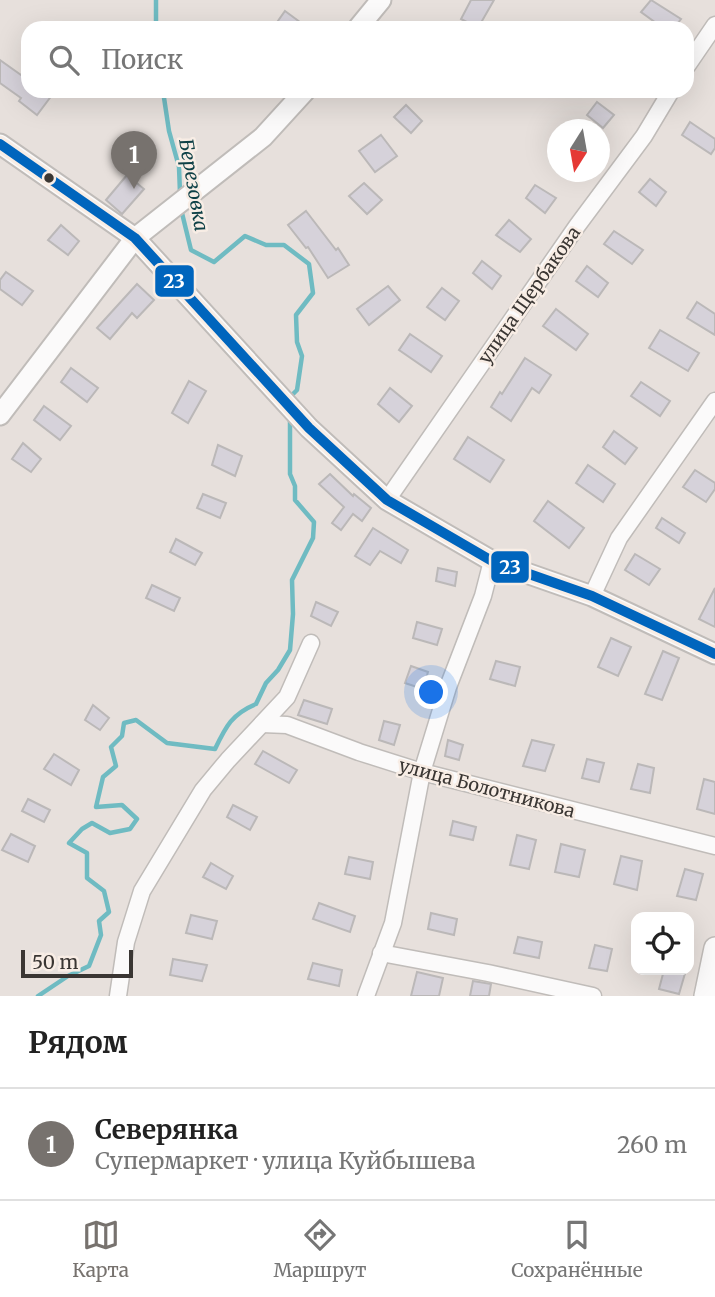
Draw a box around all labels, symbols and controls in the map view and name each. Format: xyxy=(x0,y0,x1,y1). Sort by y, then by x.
search box xyxy=(21,21,694,98)
icon: search xyxy=(45,41,83,79)
text: Поиск xyxy=(101,43,183,76)
north arrow xyxy=(547,119,610,182)
pin: 1 xyxy=(111,131,157,189)
water label: Березовка xyxy=(174,137,214,233)
unlabelled marker xyxy=(42,171,56,185)
street label: улица Щербакова xyxy=(473,222,585,368)
line badge: 23 xyxy=(154,264,195,298)
text: 23 xyxy=(163,269,185,293)
line badge: 23 xyxy=(490,550,530,584)
text: 23 xyxy=(499,555,521,579)
your location xyxy=(414,675,448,709)
street label: улица Болотникова xyxy=(397,753,578,823)
map controls xyxy=(631,912,694,975)
button: locate xyxy=(631,912,694,975)
scale bar xyxy=(21,947,133,979)
text: 50 m xyxy=(32,950,78,974)
text: Рядом xyxy=(28,1023,128,1061)
text: Северянка xyxy=(95,1113,238,1146)
text: 1 xyxy=(46,1130,56,1159)
text: 260 m xyxy=(617,1130,687,1159)
text: Супермаркет · улица Куйбышева xyxy=(95,1146,476,1175)
tab: Карта xyxy=(72,1216,129,1282)
tab: Маршрут xyxy=(273,1216,367,1282)
tab: Сохранённые xyxy=(511,1216,643,1282)

